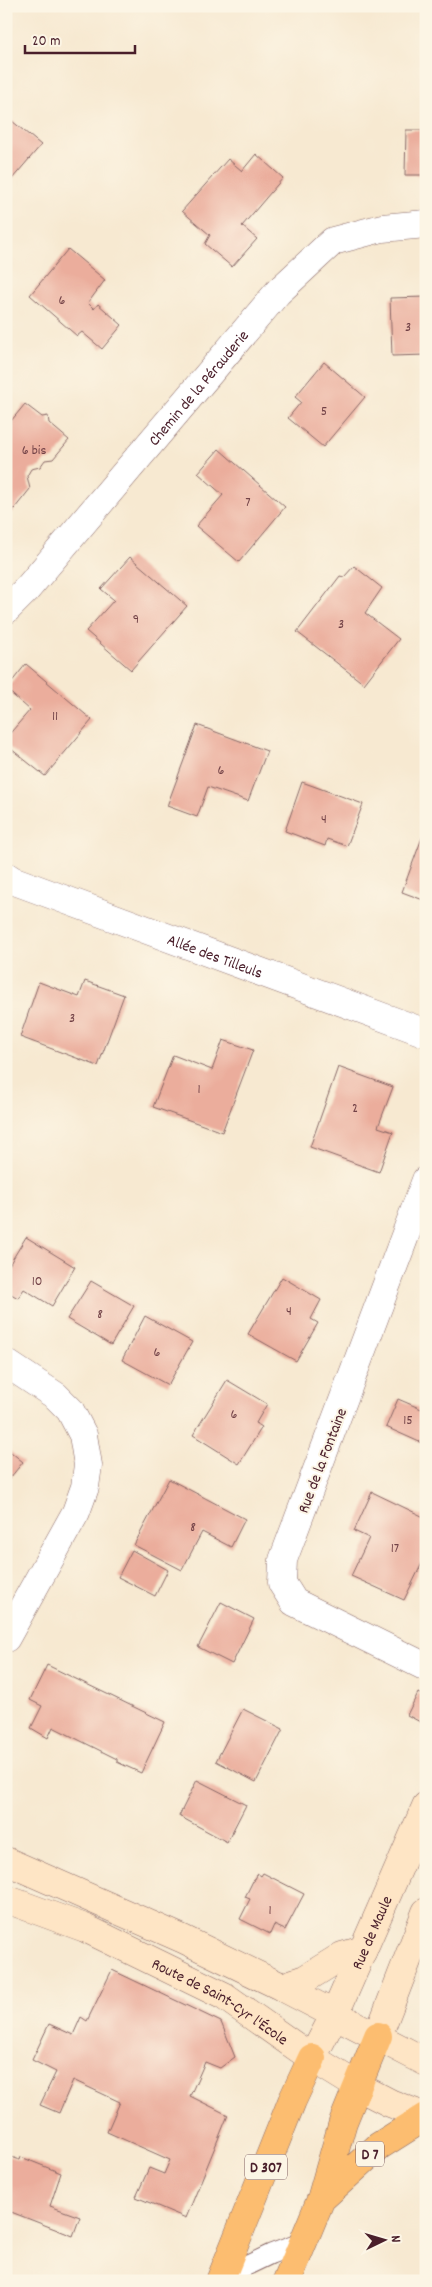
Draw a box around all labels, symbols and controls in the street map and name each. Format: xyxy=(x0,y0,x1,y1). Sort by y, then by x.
scale bar xyxy=(25,22,135,54)
text: 20 m xyxy=(32,31,60,53)
house number: 6 xyxy=(59,291,66,311)
house number: 3 xyxy=(405,318,411,338)
street label: Chemin de la Pérauderie xyxy=(144,326,255,452)
house number: 5 xyxy=(321,402,327,422)
house number: 6 bis xyxy=(22,441,46,461)
house number: 7 xyxy=(245,493,251,513)
house number: 9 xyxy=(133,610,139,630)
house number: 3 xyxy=(338,615,344,635)
house number: 11 xyxy=(52,707,58,727)
house number: 6 xyxy=(218,761,225,781)
house number: 4 xyxy=(321,810,327,830)
street label: Allée des Tilleuls xyxy=(163,929,266,986)
house number: 3 xyxy=(69,1009,75,1029)
house number: 1 xyxy=(197,1080,201,1100)
house number: 2 xyxy=(352,1099,358,1119)
house number: 10 xyxy=(32,1272,42,1292)
house number: 4 xyxy=(286,1302,292,1322)
house number: 8 xyxy=(97,1305,103,1325)
house number: 6 xyxy=(154,1343,161,1363)
house number: 6 xyxy=(231,1405,238,1425)
street label: Rue de la Fontaine xyxy=(293,1405,354,1517)
house number: 15 xyxy=(403,1411,413,1431)
house number: 8 xyxy=(190,1518,196,1538)
house number: 17 xyxy=(391,1539,399,1559)
street label: Rue de Maule xyxy=(347,1893,399,1974)
house number: 1 xyxy=(268,1901,272,1921)
street label: Route de Saint-Cyr l'École xyxy=(147,1953,292,2052)
road number: D 7 xyxy=(356,2142,384,2166)
road number: D 307 xyxy=(245,2154,287,2180)
north arrow xyxy=(360,2214,410,2264)
text: N xyxy=(385,2235,405,2243)

